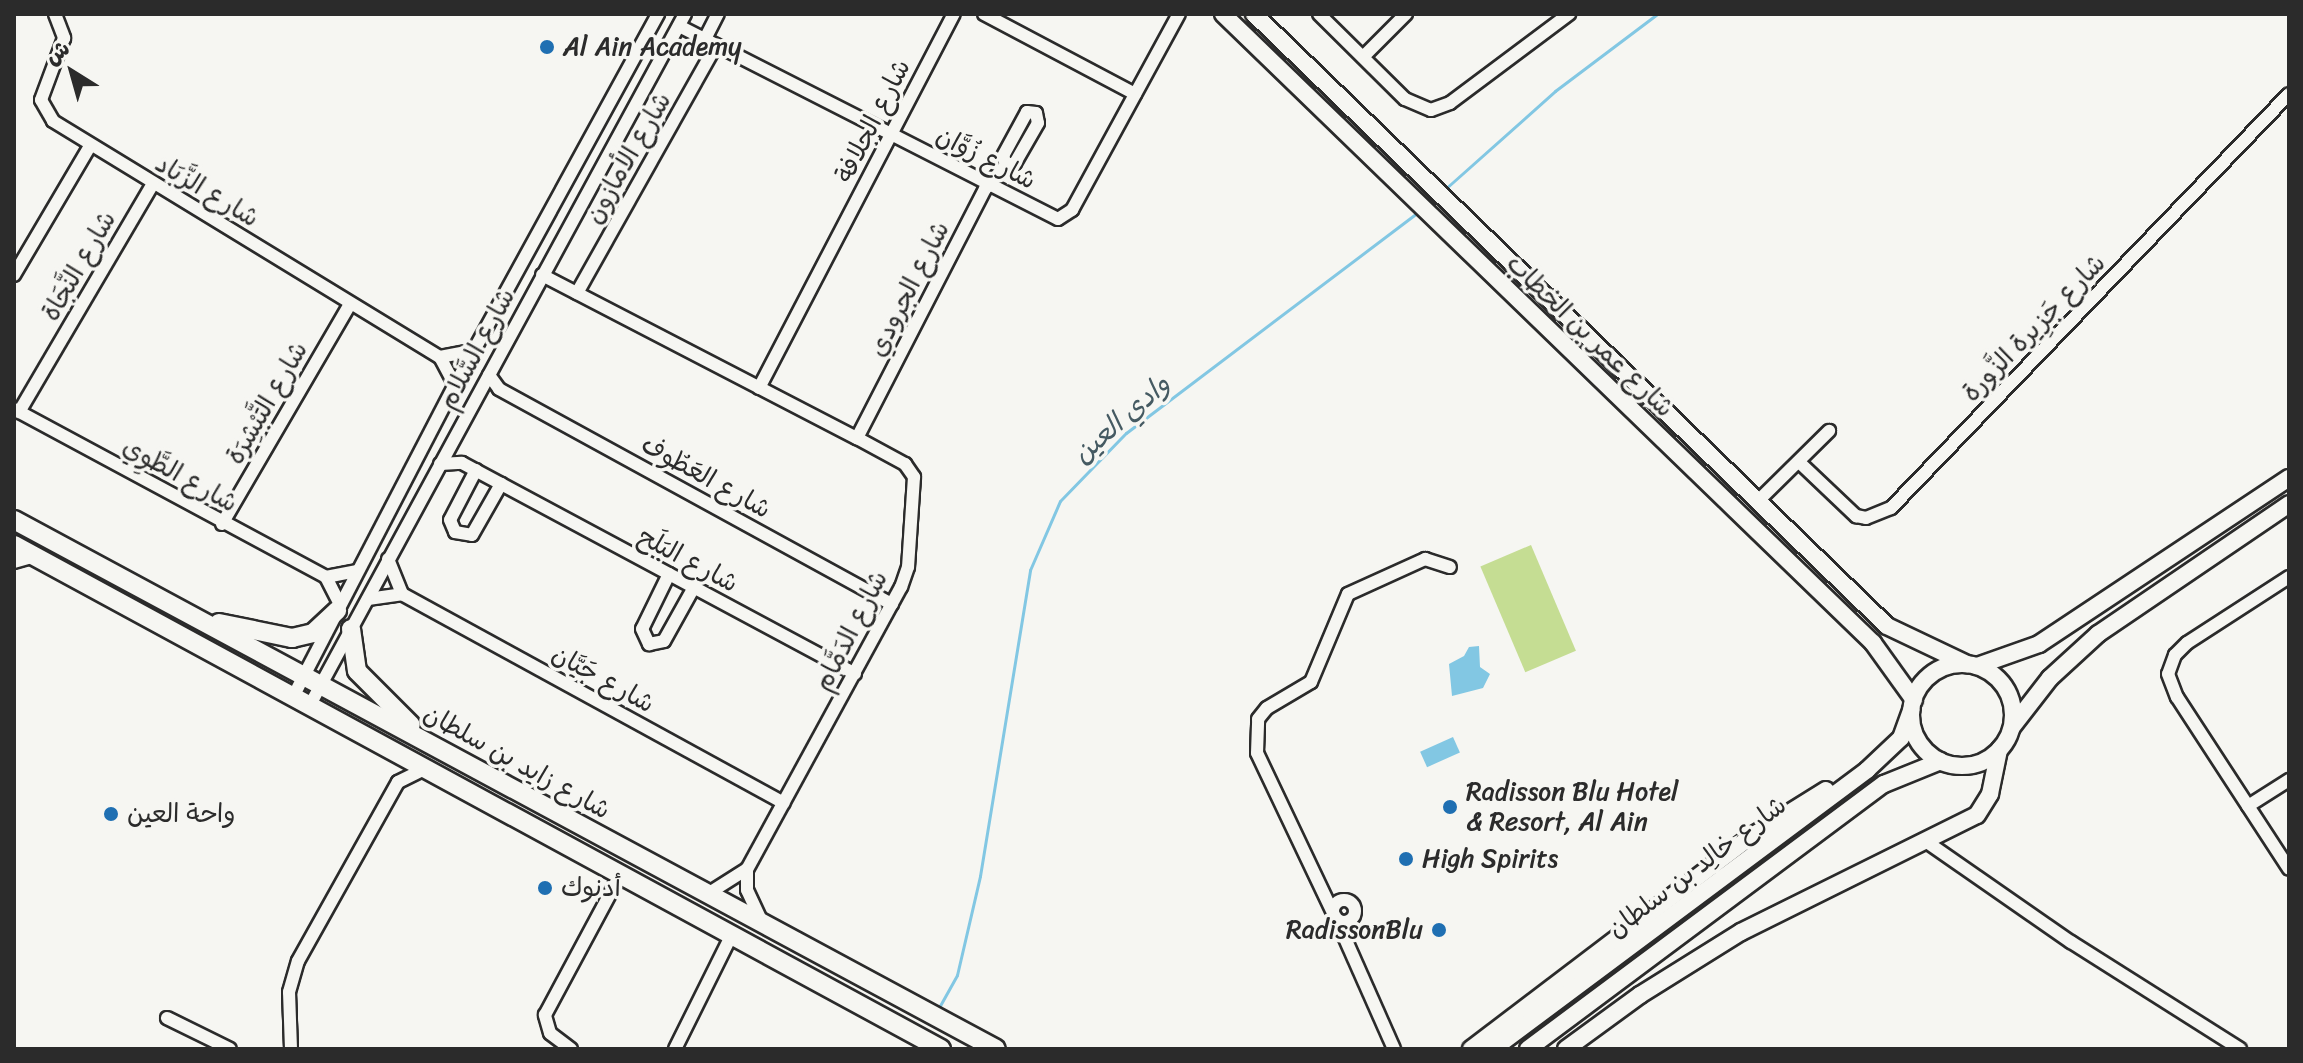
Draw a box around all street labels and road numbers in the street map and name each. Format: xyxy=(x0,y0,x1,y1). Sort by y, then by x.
street label: شارع الجلافة xyxy=(829,54,917,188)
street label: شارع الأمازون xyxy=(578,87,678,229)
street label: شارع زُوَّان xyxy=(931,120,1041,196)
street label: شارع الزَّبَاد xyxy=(150,148,264,234)
street label: شارع النَّجَاة xyxy=(35,205,123,327)
street label: شارع الجرودي xyxy=(862,216,956,362)
street label: شارع عمر بن الخطاب xyxy=(1500,248,1680,424)
street label: شارع جَزِيرة الزَّورة xyxy=(1956,248,2112,408)
street label: شارع السَّلام xyxy=(432,283,522,415)
street label: شارع التَّبْشِرَة xyxy=(219,336,315,470)
street label: شارع العَطُوف xyxy=(636,429,776,525)
street label: شارع الطَّوِي xyxy=(117,431,243,519)
street label: شارع البَلَح xyxy=(633,521,743,599)
street label: شارع الدَمَّام xyxy=(807,565,895,697)
street label: شارع جَيَّان xyxy=(546,638,660,720)
street label: شارع زايد بن سلطان xyxy=(418,698,616,826)
street label: شارع خالِد بن سلطان xyxy=(1601,790,1793,944)

